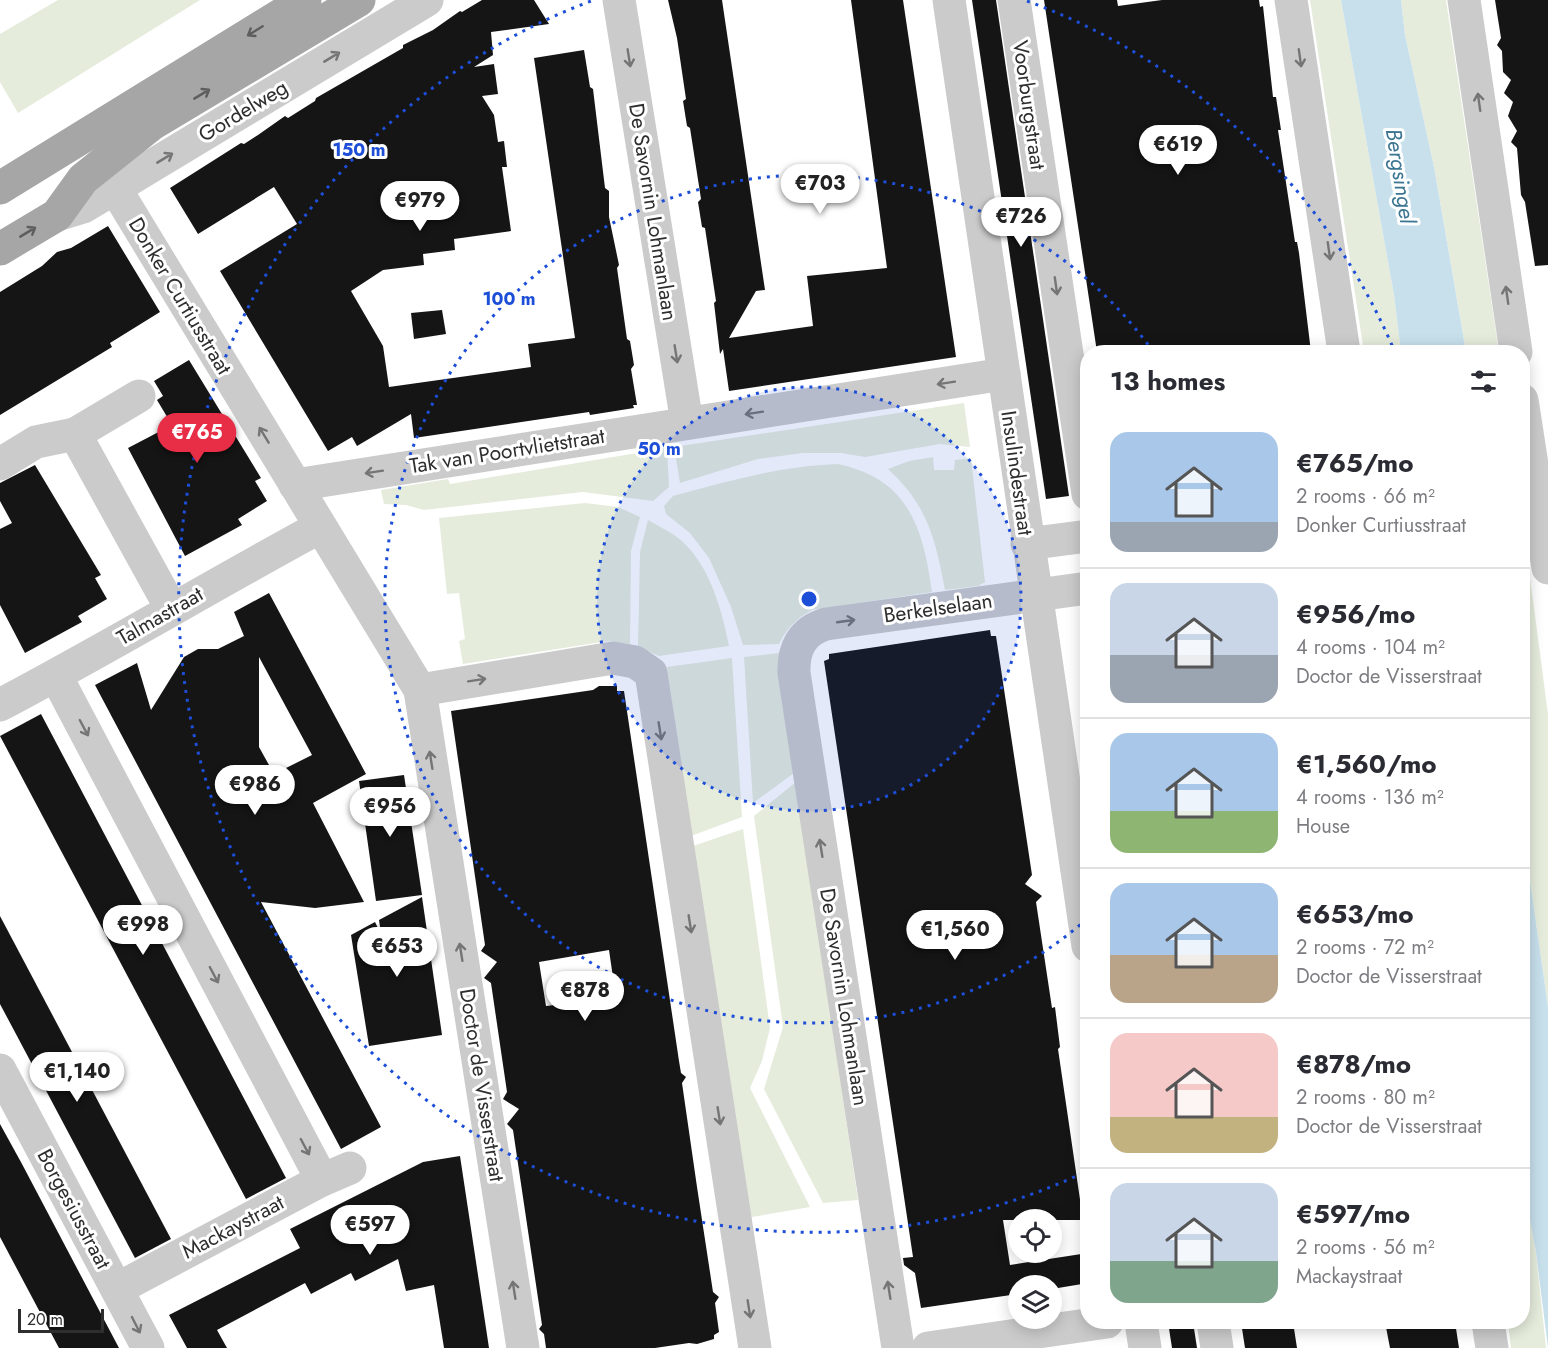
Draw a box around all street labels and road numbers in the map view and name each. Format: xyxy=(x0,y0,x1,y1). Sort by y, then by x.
street label: Voorburgstraat xyxy=(1005,38,1053,172)
street label: Gordelweg xyxy=(193,73,293,149)
street label: De Savornin Lohmanlaan xyxy=(621,101,685,323)
street label: Donker Curtiusstraat xyxy=(121,212,239,380)
street label: Insulindestraat xyxy=(993,409,1041,537)
street label: Tak van Poortvlietstraat xyxy=(407,421,607,481)
street label: Talmastraat xyxy=(111,579,209,653)
street label: Berkelselaan xyxy=(882,586,994,630)
street label: De Savornin Lohmanlaan xyxy=(812,886,876,1108)
street label: Doctor de Visserstraat xyxy=(452,986,512,1184)
street label: Borgesiusstraat xyxy=(30,1144,118,1274)
street label: Mackaystraat xyxy=(177,1188,289,1266)

